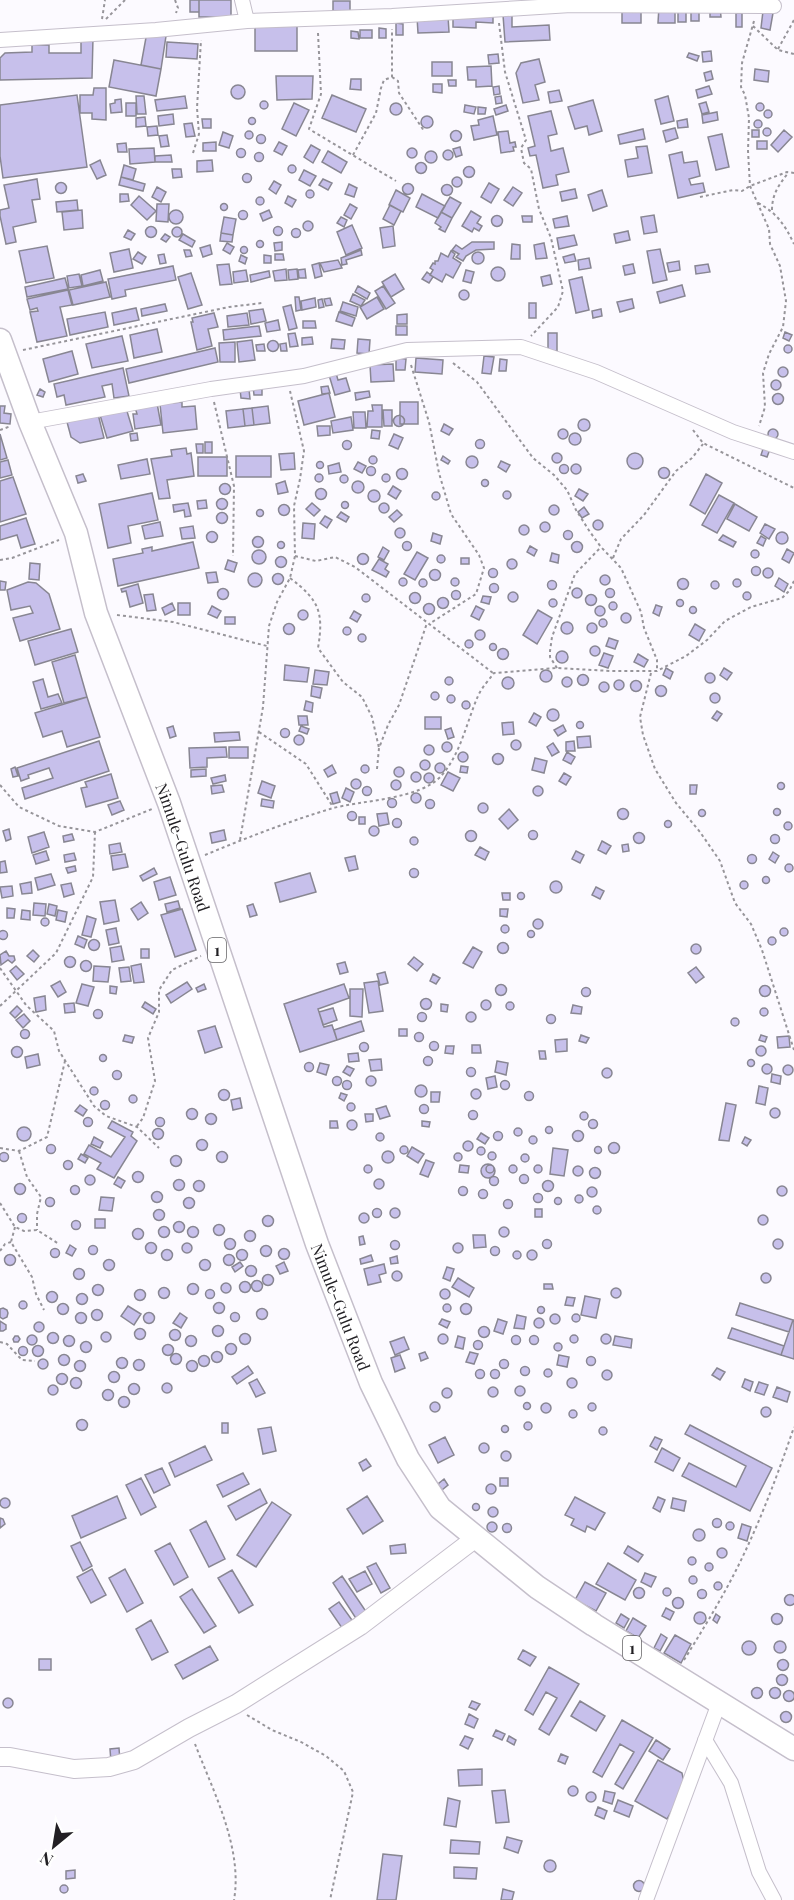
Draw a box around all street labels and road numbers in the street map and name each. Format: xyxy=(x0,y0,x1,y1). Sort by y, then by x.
street label: Nimule-Gulu Road xyxy=(152,780,215,914)
road number: 1 xyxy=(208,938,226,962)
street label: Nimule-Gulu Road xyxy=(307,1240,376,1373)
road number: 1 xyxy=(623,1636,641,1660)

